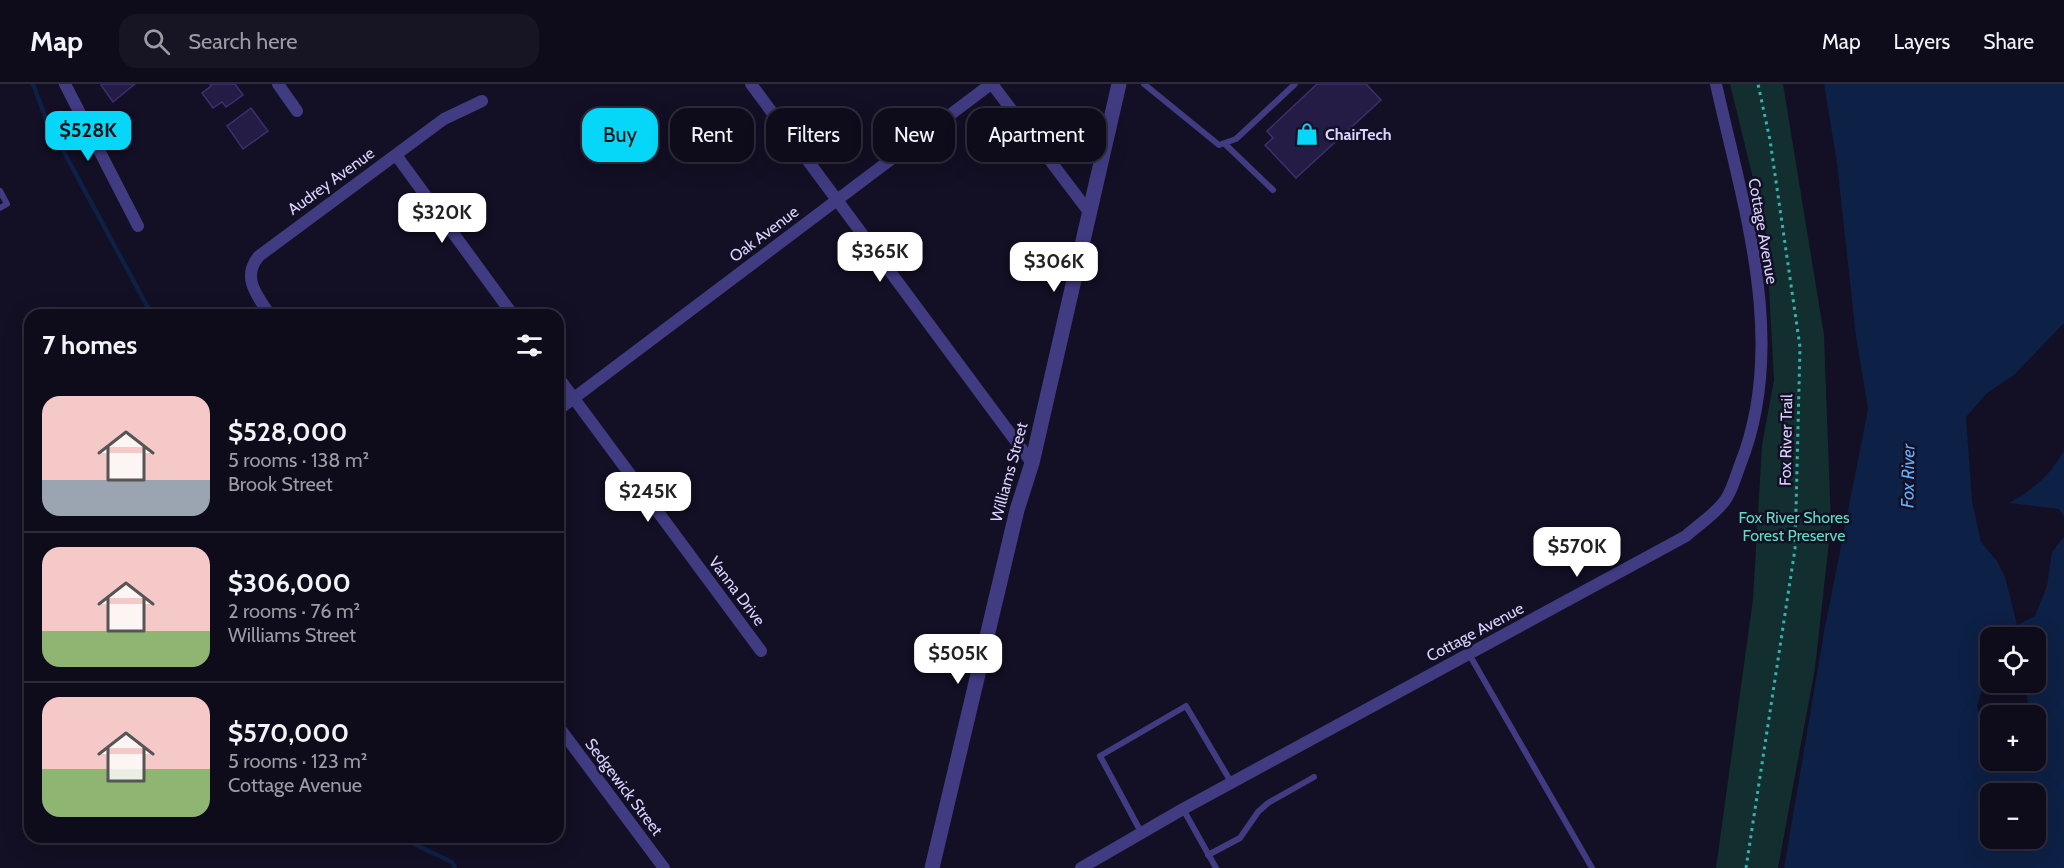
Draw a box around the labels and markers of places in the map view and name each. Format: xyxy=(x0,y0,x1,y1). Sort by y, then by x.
pin: $528K xyxy=(46,111,130,162)
shop icon: ChairTech xyxy=(1294,121,1320,147)
place label: ChairTech xyxy=(1325,125,1392,144)
pin: $320K xyxy=(400,193,484,244)
pin: $365K xyxy=(838,232,922,283)
pin: $306K xyxy=(1012,242,1096,293)
pin: $245K xyxy=(606,472,690,523)
pin: $570K xyxy=(1535,527,1619,578)
pin: $505K xyxy=(916,634,1000,685)

